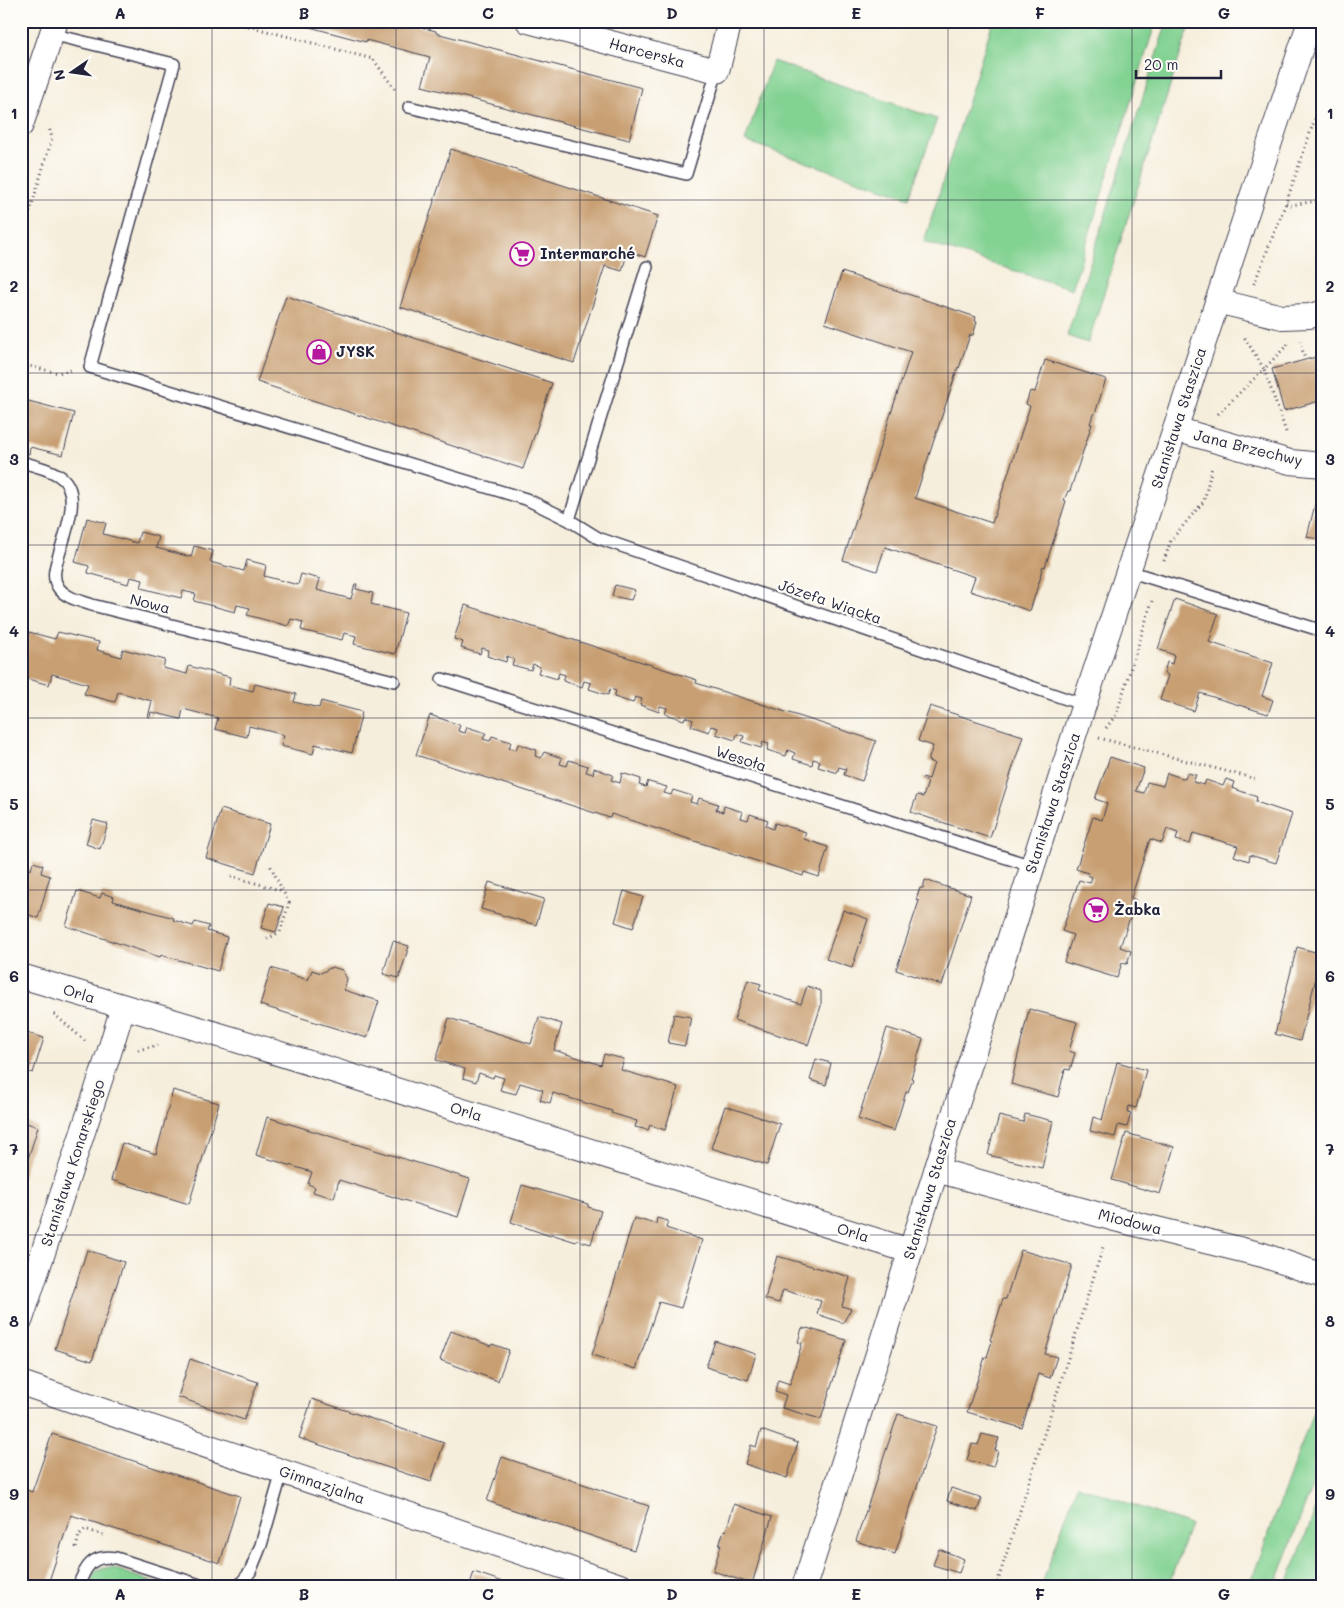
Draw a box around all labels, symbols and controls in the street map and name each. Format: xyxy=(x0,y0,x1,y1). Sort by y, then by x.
text: A xyxy=(114,2,126,23)
text: B xyxy=(299,2,309,23)
text: C xyxy=(482,2,494,23)
text: D xyxy=(666,2,678,23)
text: E xyxy=(851,2,861,23)
text: F xyxy=(1035,2,1045,23)
text: G xyxy=(1218,2,1230,23)
street label: Harcerska xyxy=(607,32,687,72)
north arrow xyxy=(48,48,98,98)
scale bar xyxy=(1136,48,1222,80)
text: 20 m xyxy=(1144,54,1178,74)
text: N xyxy=(48,68,69,82)
text: 1 xyxy=(10,102,18,123)
text: 1 xyxy=(1326,102,1334,123)
supermarket icon: Intermarché xyxy=(509,241,535,267)
place label: Intermarché xyxy=(540,243,635,263)
text: 2 xyxy=(10,275,19,296)
text: 2 xyxy=(1326,275,1335,296)
shop icon: JYSK xyxy=(306,339,332,365)
place label: JYSK xyxy=(336,341,375,361)
street label: Stanisława Staszica xyxy=(1146,345,1210,491)
street label: Jana Brzechwy xyxy=(1192,424,1305,470)
text: 3 xyxy=(9,448,19,469)
text: 3 xyxy=(1325,448,1335,469)
street label: Józefa Wiącka xyxy=(776,574,885,628)
street label: Nowa xyxy=(128,588,173,618)
text: 4 xyxy=(9,620,19,641)
text: 4 xyxy=(1325,620,1335,641)
street label: Stanisława Staszica xyxy=(1020,730,1084,876)
street label: Wesoła xyxy=(713,740,769,776)
text: 5 xyxy=(9,793,19,814)
text: 5 xyxy=(1325,793,1335,814)
supermarket icon: Żabka xyxy=(1083,897,1109,923)
place label: Żabka xyxy=(1114,899,1161,919)
text: 6 xyxy=(9,965,19,986)
text: 6 xyxy=(1325,965,1335,986)
street label: Orla xyxy=(61,979,98,1007)
street label: Stanisława Konarskiego xyxy=(36,1077,109,1249)
street label: Orla xyxy=(448,1097,485,1125)
street label: Stanisława Staszica xyxy=(898,1115,960,1262)
text: 7 xyxy=(10,1138,19,1159)
text: 7 xyxy=(1326,1138,1335,1159)
street label: Miodowa xyxy=(1096,1203,1164,1239)
street label: Orla xyxy=(835,1218,872,1246)
text: 8 xyxy=(9,1310,19,1331)
text: 8 xyxy=(1325,1310,1335,1331)
street label: Gimnazjalna xyxy=(277,1460,368,1508)
text: 9 xyxy=(9,1483,19,1504)
text: 9 xyxy=(1325,1483,1335,1504)
text: A xyxy=(114,1583,126,1604)
text: B xyxy=(299,1583,309,1604)
text: C xyxy=(482,1583,494,1604)
text: D xyxy=(666,1583,678,1604)
text: E xyxy=(851,1583,861,1604)
text: F xyxy=(1035,1583,1045,1604)
text: G xyxy=(1218,1583,1230,1604)

